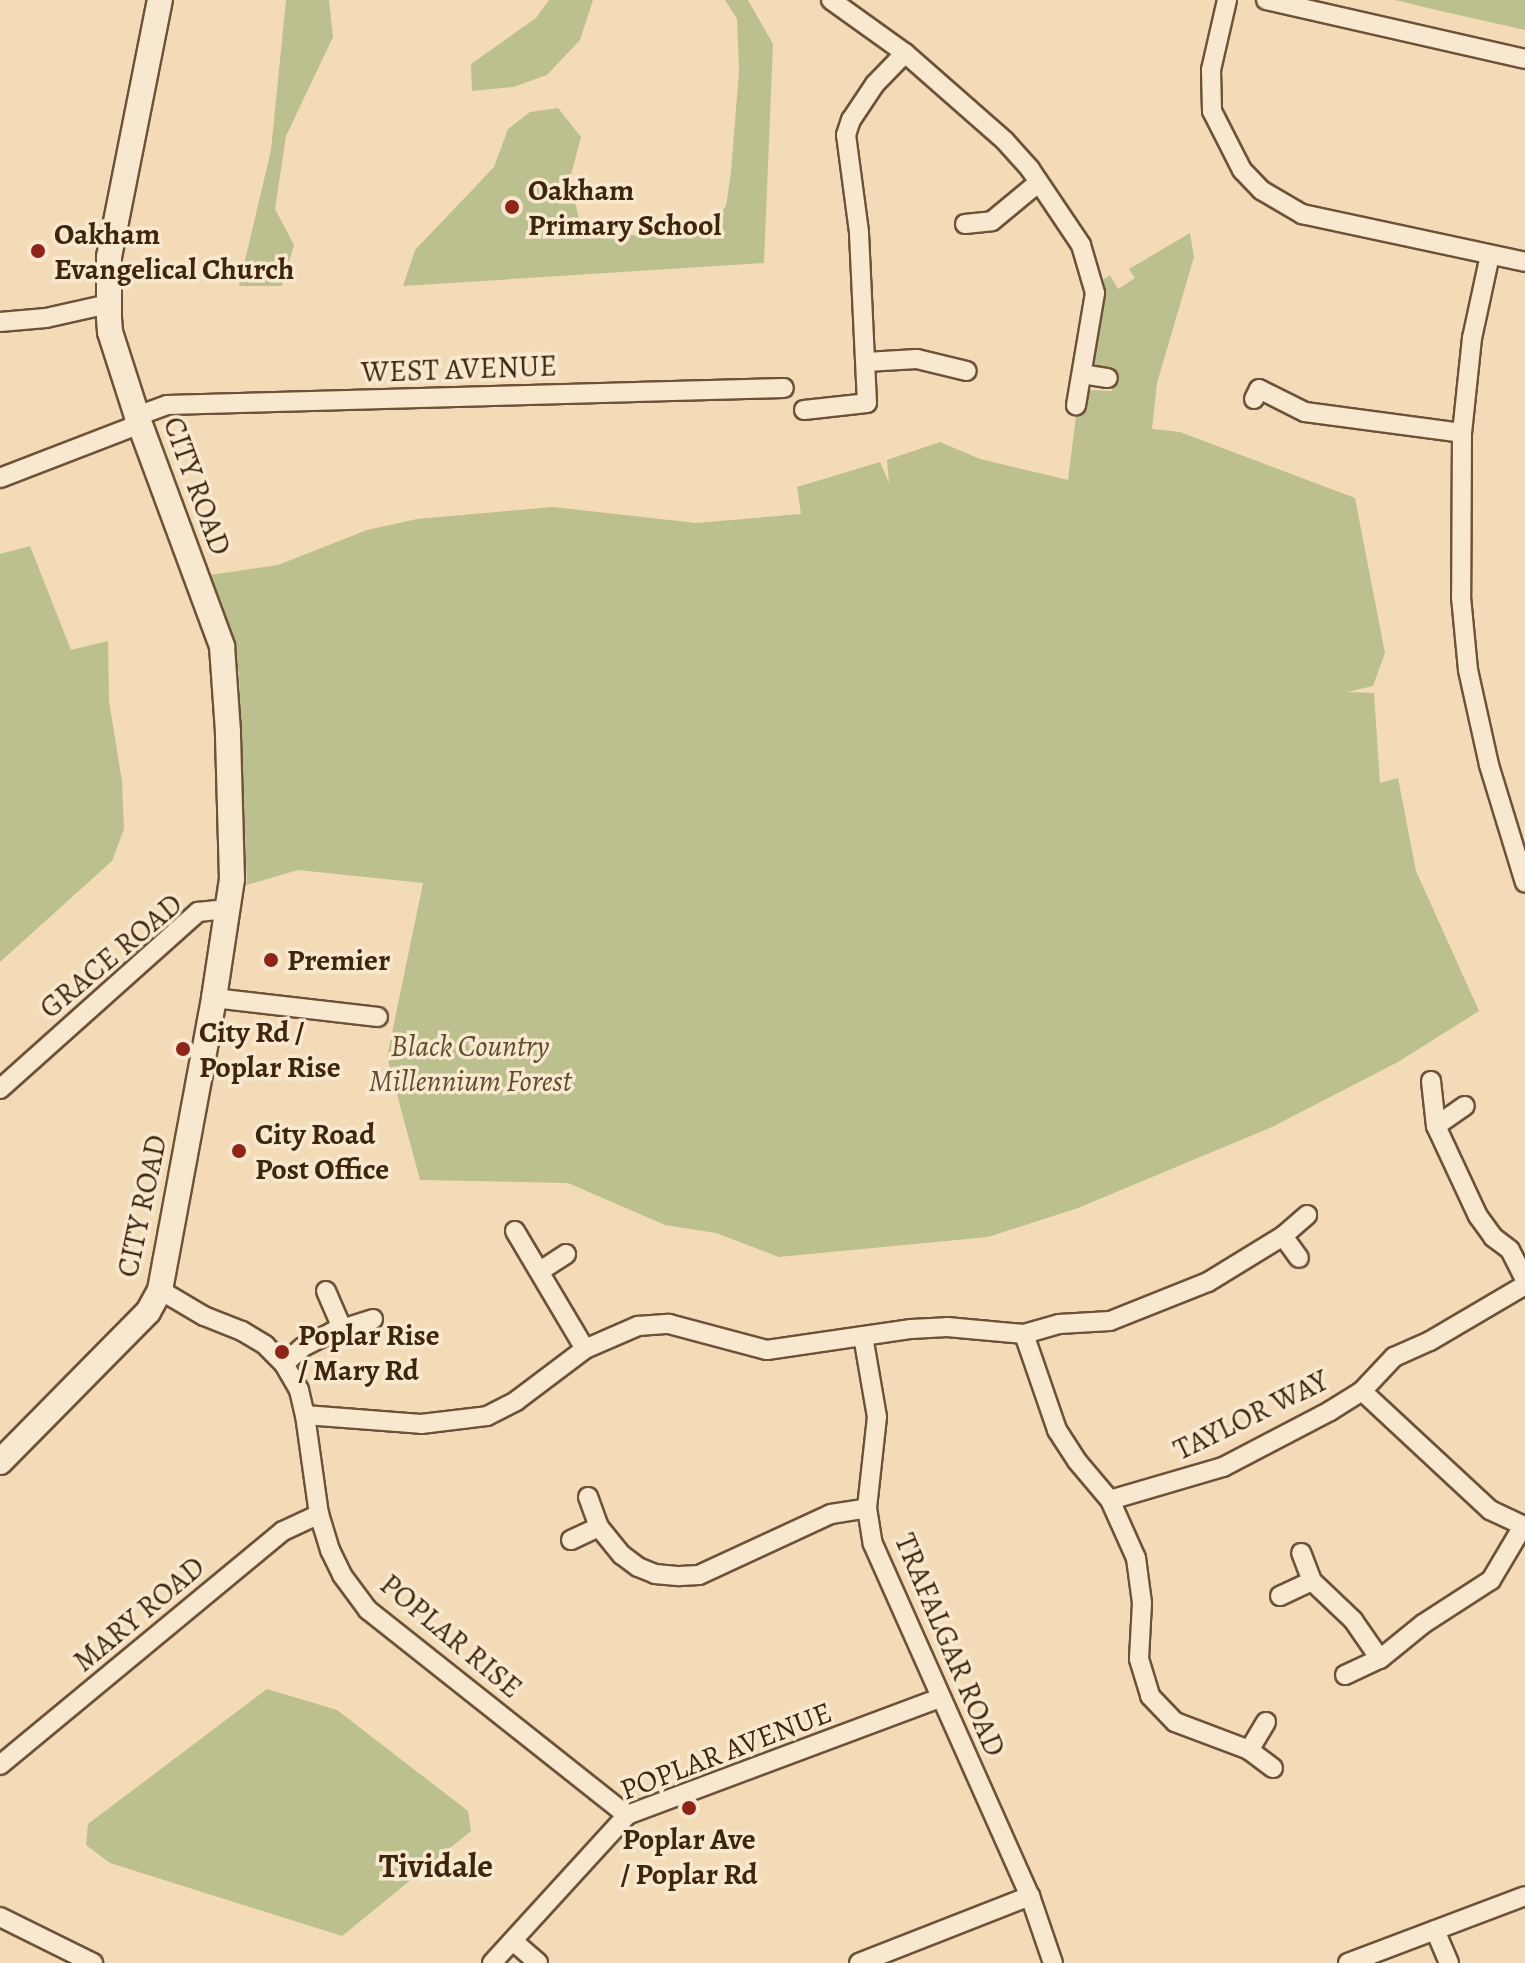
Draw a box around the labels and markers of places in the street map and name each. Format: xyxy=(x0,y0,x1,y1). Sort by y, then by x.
place label: Oakham Primary School xyxy=(528,172,721,242)
marker: Oakham Primary School xyxy=(503,198,521,216)
place label: Oakham Evangelical Church xyxy=(54,216,294,286)
marker: Oakham Evangelical Church xyxy=(29,242,47,260)
place label: Premier xyxy=(287,942,390,978)
marker: Premier xyxy=(262,951,280,969)
place label: City Rd / Poplar Rise xyxy=(199,1014,341,1084)
marker: City Rd / Poplar Rise xyxy=(174,1040,192,1058)
place label: City Road Post Office xyxy=(255,1116,389,1186)
marker: City Road Post Office xyxy=(230,1142,248,1160)
place label: Poplar Rise / Mary Rd xyxy=(298,1317,440,1388)
marker: Poplar Rise / Mary Rd xyxy=(273,1343,291,1361)
marker: Poplar Ave / Poplar Rd xyxy=(680,1799,698,1817)
place label: Poplar Ave / Poplar Rd xyxy=(620,1821,758,1892)

